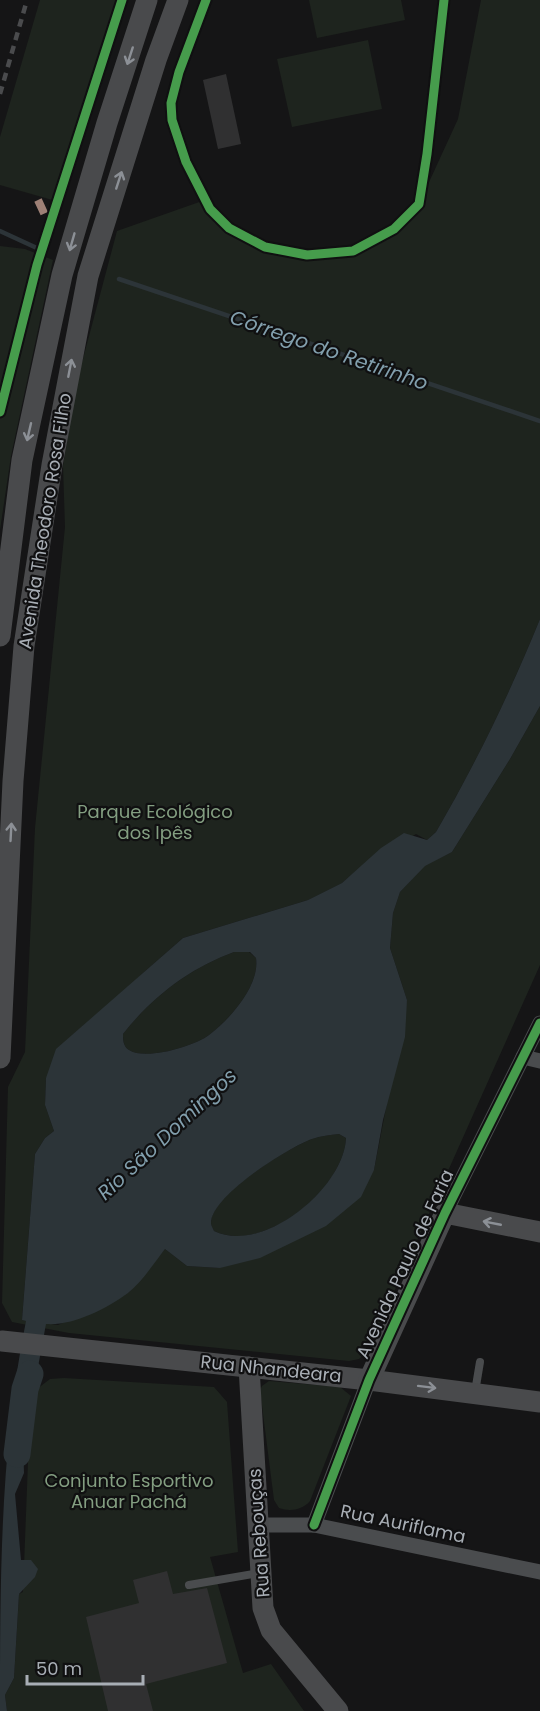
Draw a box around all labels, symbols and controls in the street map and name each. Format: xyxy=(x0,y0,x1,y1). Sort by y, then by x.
one-way arrow xyxy=(124,46,135,65)
one-way arrow xyxy=(114,171,125,190)
one-way arrow xyxy=(66,232,77,251)
water label: Córrego do Retirinho xyxy=(226,303,432,397)
one-way arrow xyxy=(65,359,76,378)
street label: Avenida Theodoro Rosa Filho xyxy=(12,391,77,651)
one-way arrow xyxy=(22,422,34,441)
park label: Parque Ecológico dos Ipês xyxy=(77,799,233,845)
one-way arrow xyxy=(5,822,17,842)
water label: Rio São Domingos xyxy=(91,1062,243,1206)
street label: Avenida Paulo de Faria xyxy=(350,1165,459,1362)
one-way arrow xyxy=(483,1217,503,1228)
street label: Rua Nhandeara xyxy=(199,1349,343,1388)
one-way arrow xyxy=(416,1382,436,1393)
park label: Conjunto Esportivo Anuar Pachá xyxy=(45,1468,213,1514)
street label: Rua Rebouças xyxy=(242,1468,275,1598)
street label: Rua Auriflama xyxy=(338,1498,468,1549)
scale bar xyxy=(27,1648,142,1686)
text: 50 m xyxy=(36,1656,82,1681)

